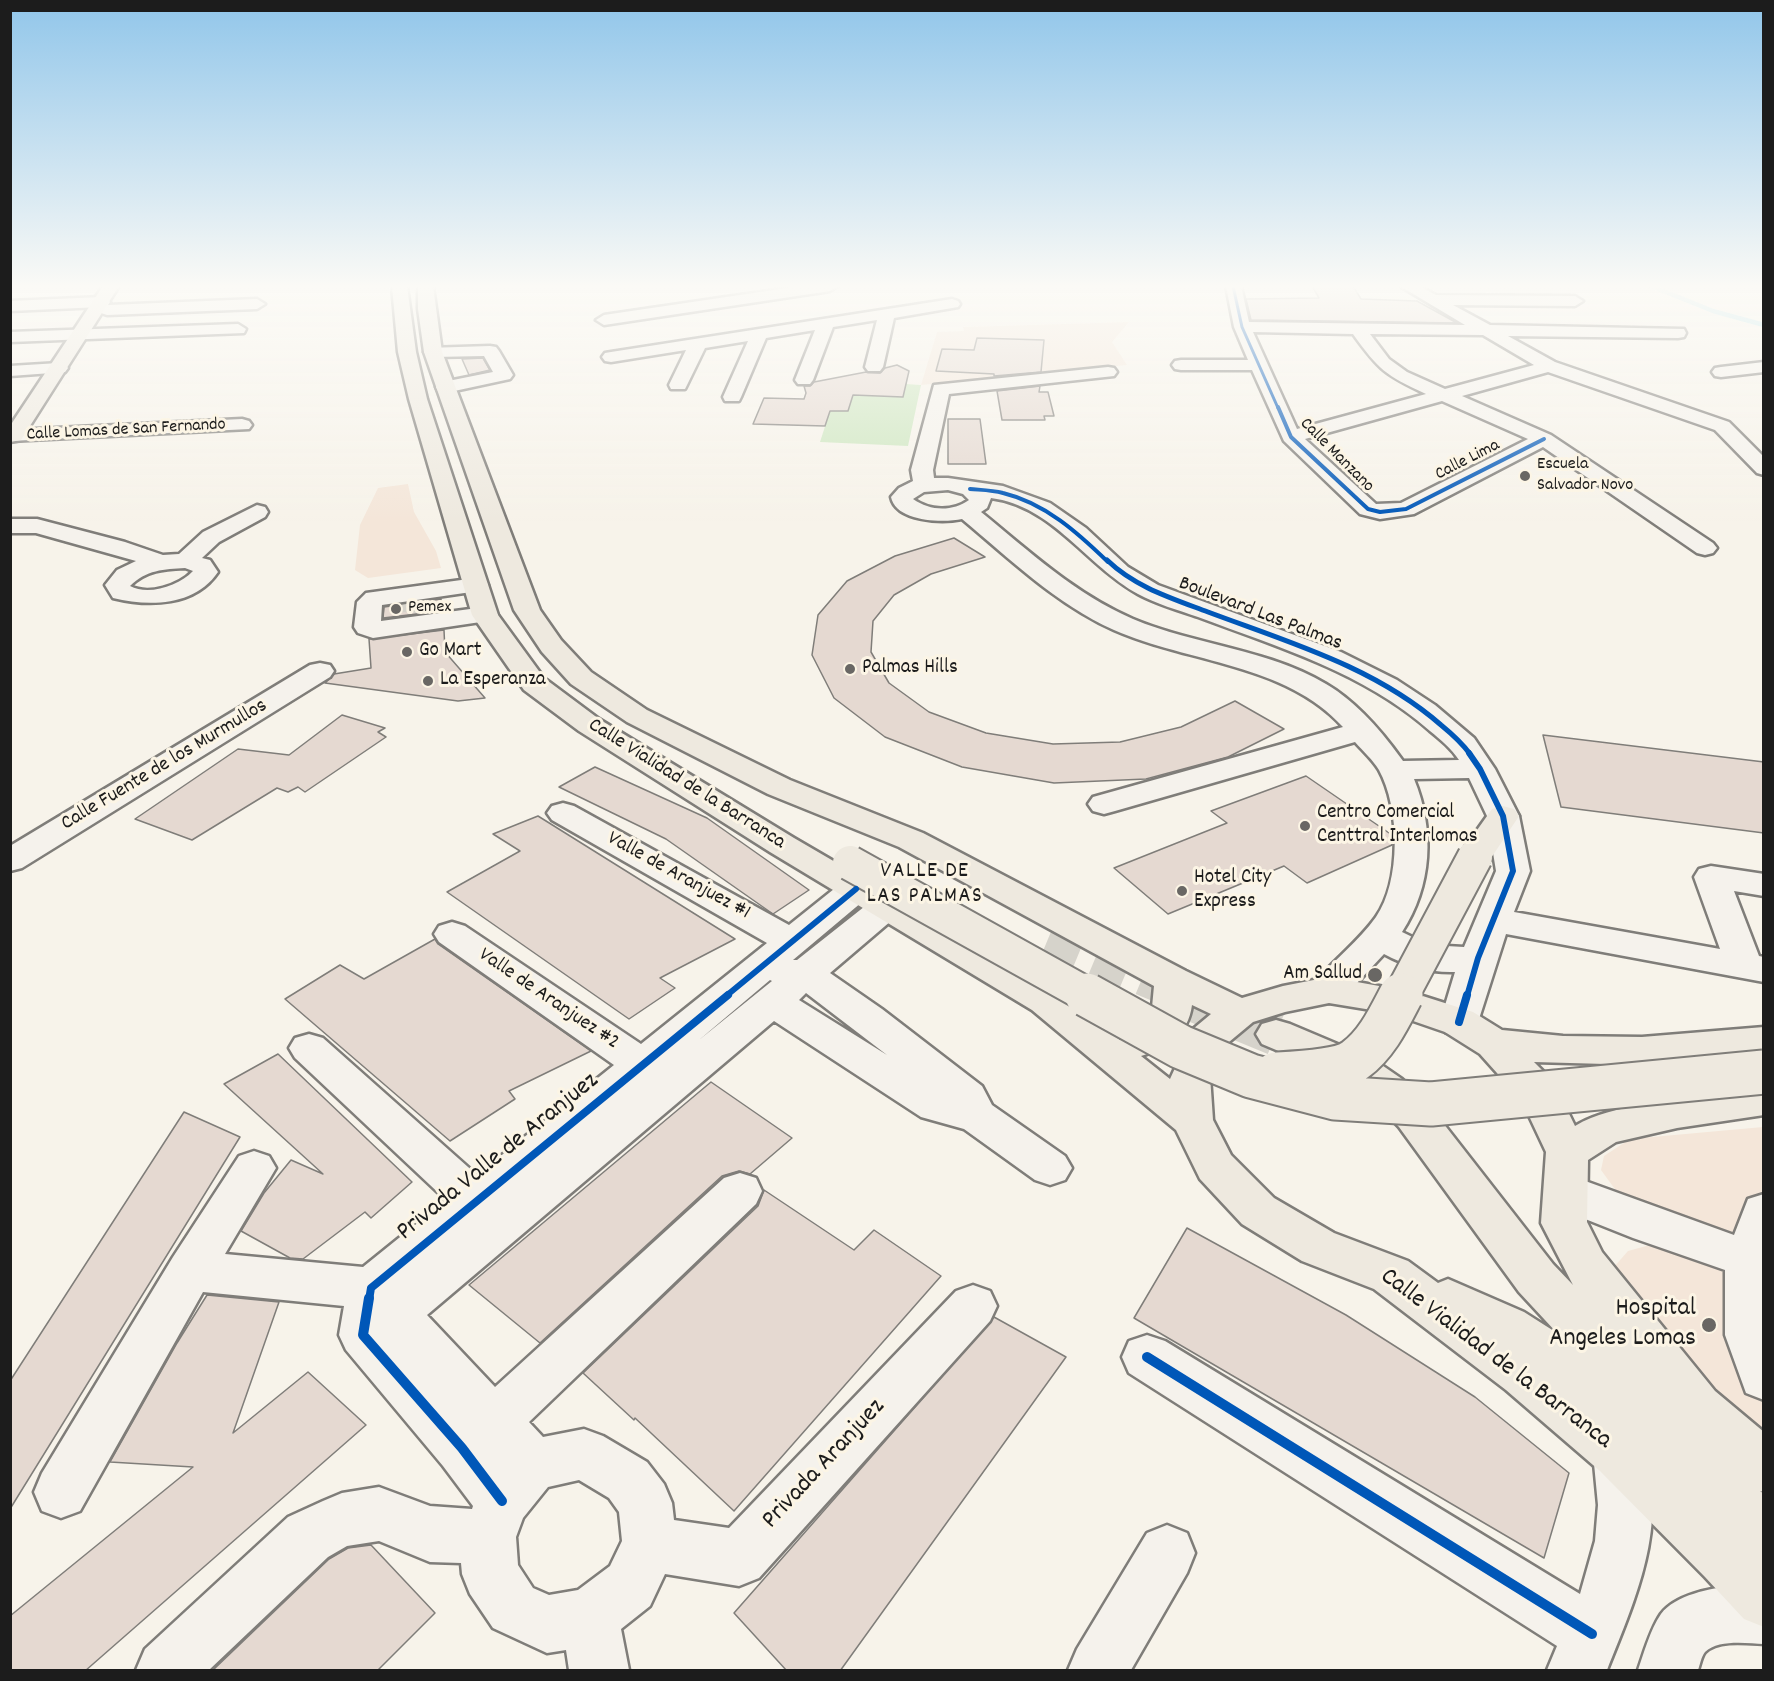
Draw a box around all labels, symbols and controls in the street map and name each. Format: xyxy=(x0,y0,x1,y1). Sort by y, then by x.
street label: Calle Manzano xyxy=(1294,414,1378,498)
street label: Calle Lomas de San Fernando xyxy=(26,415,226,447)
street label: Calle Lima xyxy=(1432,436,1504,486)
place label: Escuela Salvador Novo xyxy=(1537,455,1633,498)
marker: Escuela Salvador Novo xyxy=(1518,469,1532,483)
street label: Boulevard Las Palmas xyxy=(1175,572,1345,658)
place label: Pemex xyxy=(408,598,451,620)
marker: Pemex xyxy=(389,602,403,616)
place label: Go Mart xyxy=(419,639,481,665)
marker: Go Mart xyxy=(400,645,414,659)
place label: Palmas Hills xyxy=(862,656,958,682)
marker: Palmas Hills xyxy=(843,662,857,676)
place label: La Esperanza xyxy=(440,668,546,694)
marker: La Esperanza xyxy=(421,674,435,688)
street label: Calle Fuente de los Murmullos xyxy=(57,694,273,838)
street label: Calle Vialidad de la Barranca xyxy=(583,714,789,856)
place label: Centro Comercial Centtral Interlomas xyxy=(1317,801,1478,851)
marker: Centro Comercial Centtral Interlomas xyxy=(1298,819,1312,833)
street label: Valle de Aranjuez #1 xyxy=(602,827,754,927)
district label: VALLE DE LAS PALMAS xyxy=(867,860,983,912)
place label: Hotel City Express xyxy=(1194,866,1271,916)
marker: Hotel City Express xyxy=(1175,884,1189,898)
street label: Valle de Aranjuez #2 xyxy=(473,944,623,1056)
place label: Am Sallud xyxy=(1283,962,1362,988)
marker: Am Sallud xyxy=(1366,966,1384,984)
street label: Privada Valle de Aranjuez xyxy=(392,1067,606,1249)
street label: Calle Vialidad de la Barranca xyxy=(1373,1263,1617,1457)
place label: Hospital Angeles Lomas xyxy=(1549,1294,1696,1356)
marker: Hospital Angeles Lomas xyxy=(1700,1316,1718,1334)
street label: Privada Aranjuez xyxy=(757,1393,893,1537)

